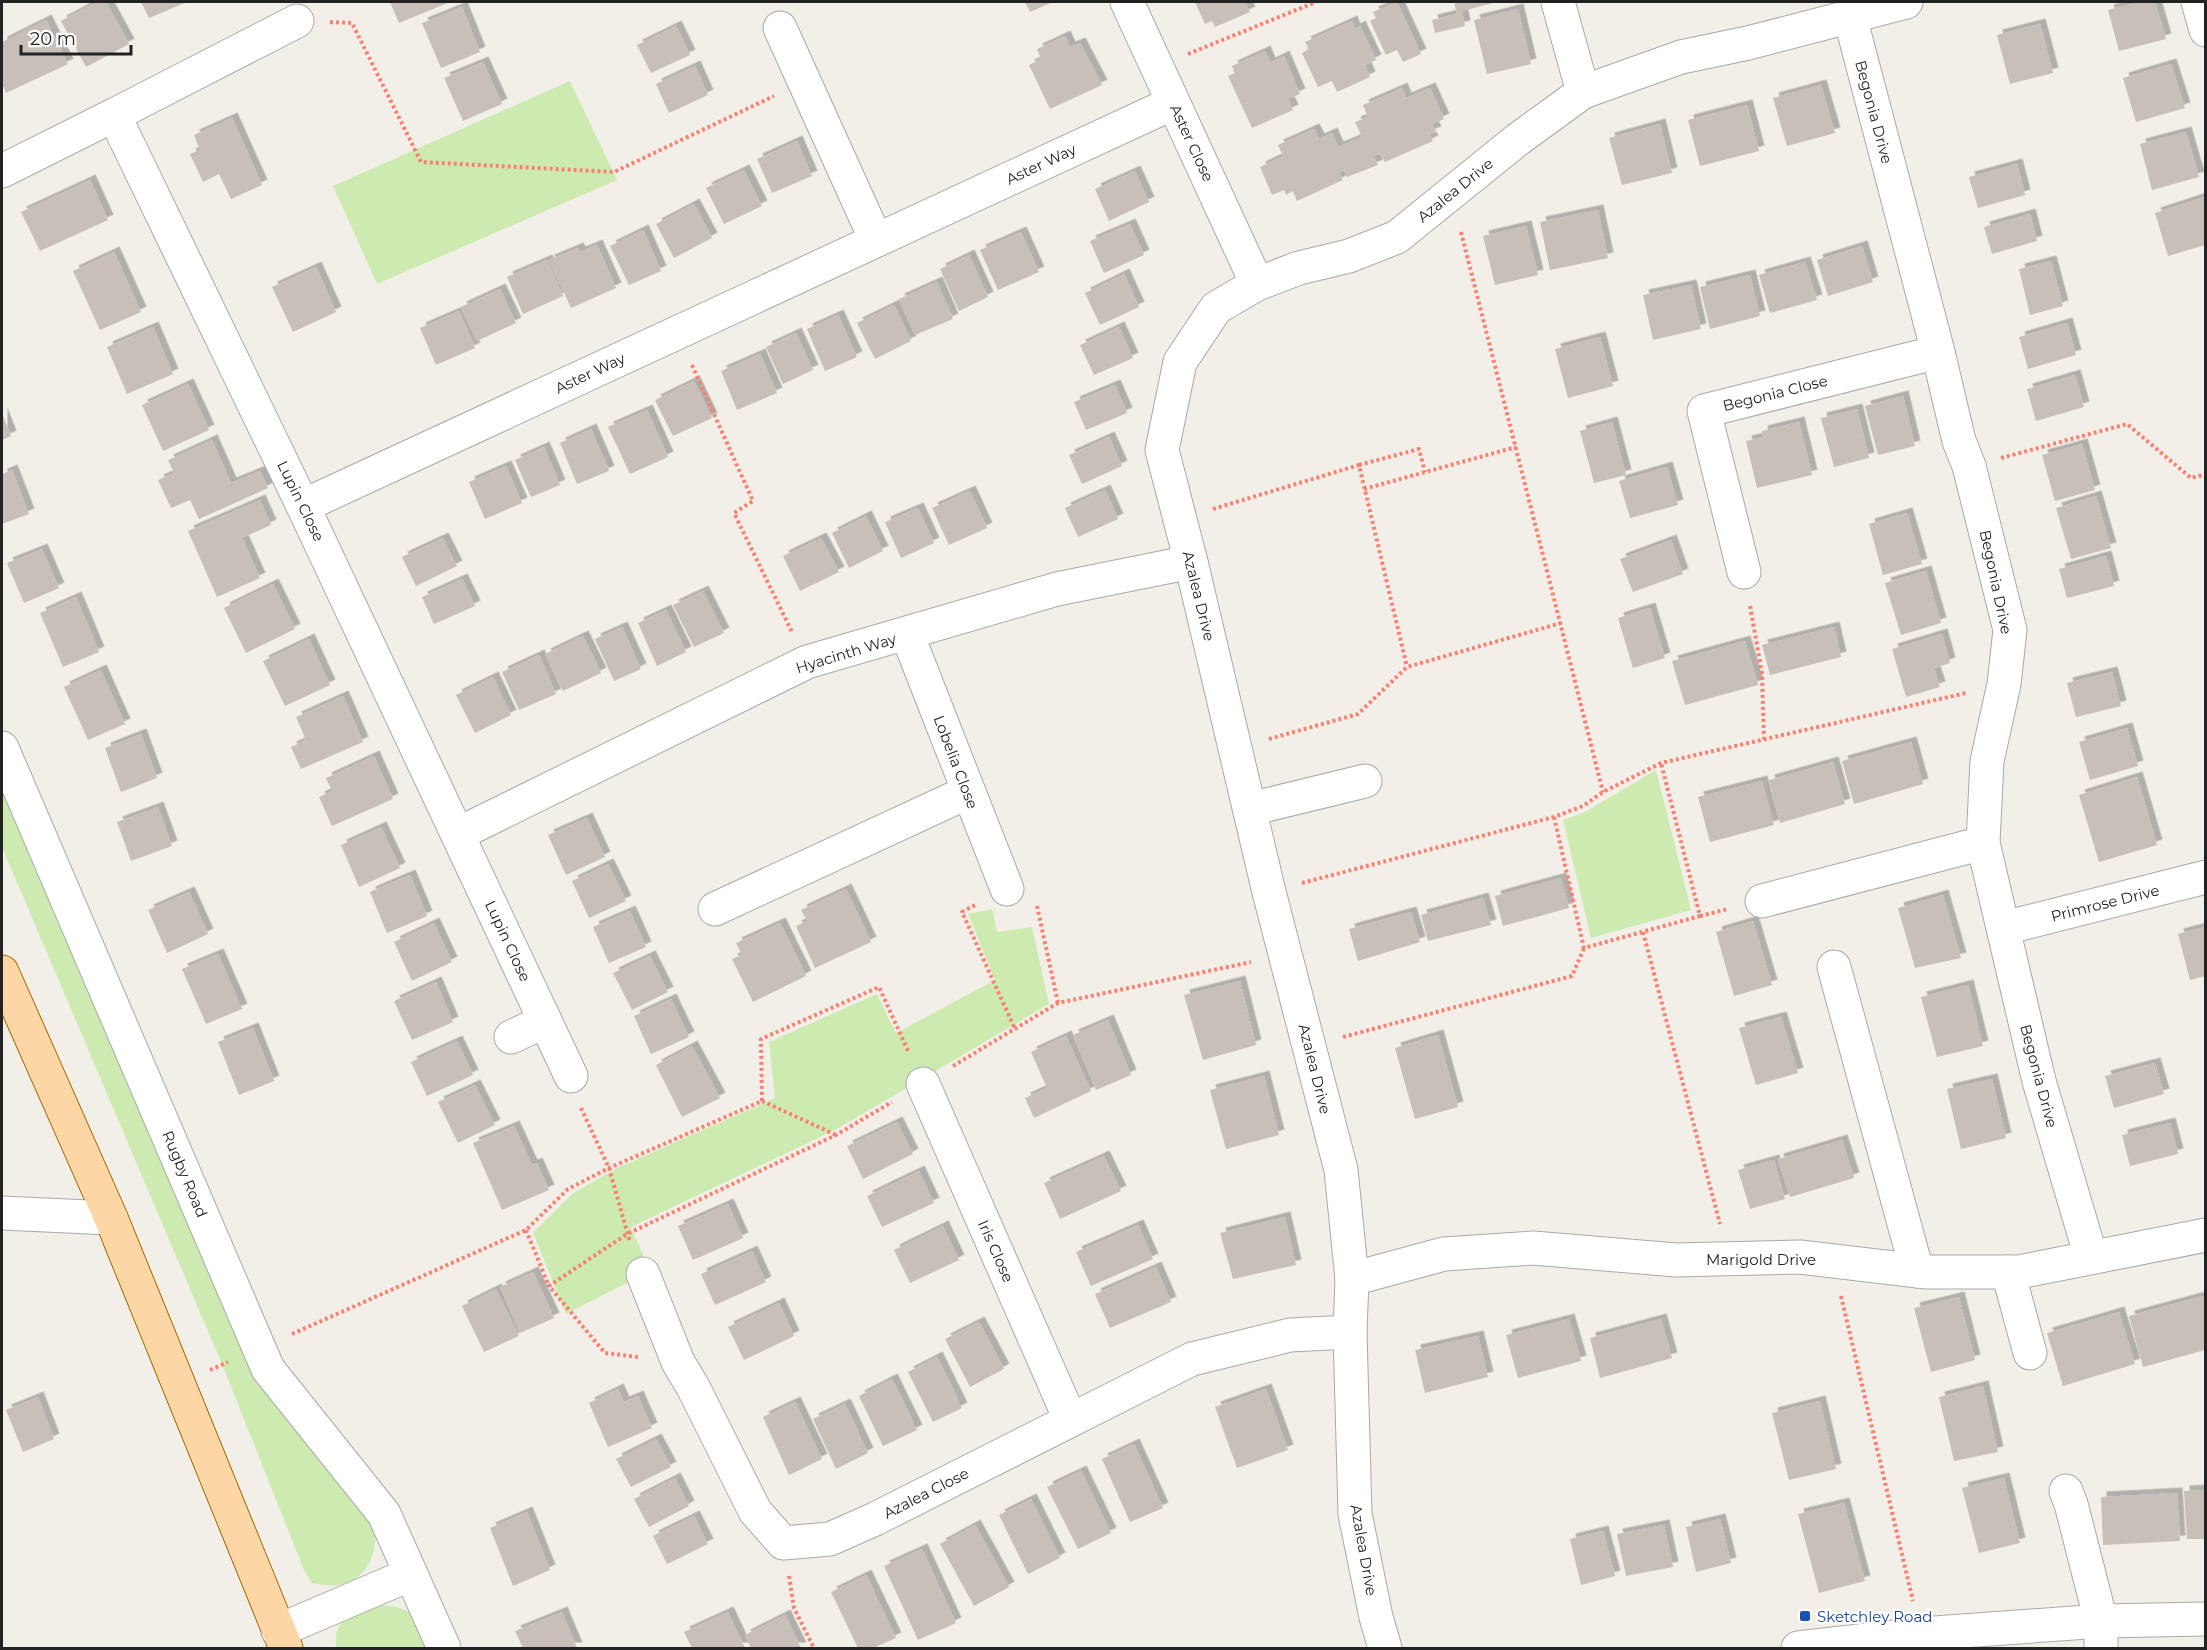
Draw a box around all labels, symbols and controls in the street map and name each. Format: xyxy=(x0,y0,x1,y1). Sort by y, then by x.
scale bar xyxy=(21,18,130,56)
text: 20 m xyxy=(30,28,76,50)
street label: Begonia Drive xyxy=(1851,58,1897,166)
street label: Aster Close xyxy=(1166,101,1218,185)
street label: Aster Way xyxy=(1003,139,1080,189)
street label: Azalea Drive xyxy=(1413,154,1497,226)
street label: Aster Way xyxy=(552,348,629,398)
street label: Begonia Close xyxy=(1721,371,1829,415)
street label: Lupin Close xyxy=(273,457,329,545)
street label: Begonia Drive xyxy=(1976,528,2016,636)
street label: Azalea Drive xyxy=(1179,549,1219,643)
street label: Hyacinth Way xyxy=(793,628,899,677)
street label: Lobelia Close xyxy=(929,713,983,811)
street label: Primrose Drive xyxy=(2049,880,2161,926)
street label: Lupin Close xyxy=(481,897,535,985)
street label: Azalea Drive xyxy=(1295,1022,1335,1116)
street label: Begonia Drive xyxy=(2016,1022,2062,1130)
street label: Rugby Road xyxy=(158,1128,212,1220)
street label: Iris Close xyxy=(974,1217,1018,1285)
street label: Marigold Drive xyxy=(1706,1250,1816,1269)
street label: Azalea Close xyxy=(880,1463,972,1523)
street label: Azalea Drive xyxy=(1347,1503,1381,1597)
place label: Sketchley Road xyxy=(1817,1607,1933,1626)
marker: Sketchley Road xyxy=(1798,1609,1812,1623)

